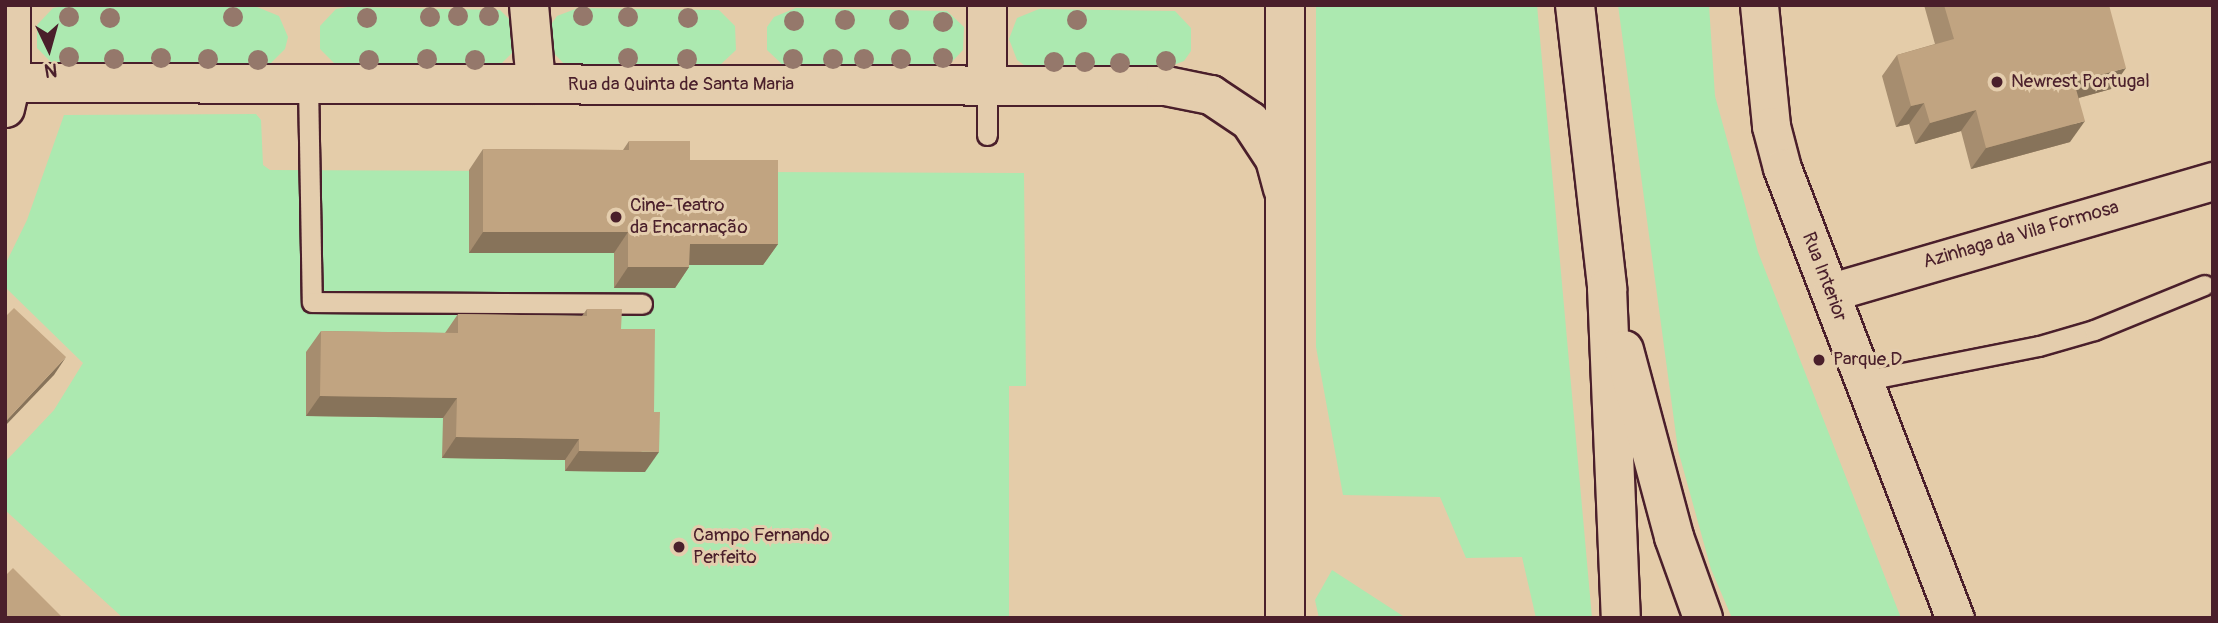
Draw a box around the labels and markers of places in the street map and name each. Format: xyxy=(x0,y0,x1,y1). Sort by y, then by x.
place label: Newrest Portugal xyxy=(2011,71,2150,93)
marker: Newrest Portugal xyxy=(1989,74,2005,90)
place label: Cine-Teatro da Encarnação xyxy=(630,195,748,239)
marker: Cine-Teatro da Encarnação xyxy=(608,209,624,225)
place label: Parque D xyxy=(1833,349,1902,371)
marker: Parque D xyxy=(1811,352,1827,368)
place label: Campo Fernando Perfeito xyxy=(693,525,830,569)
marker: Campo Fernando Perfeito xyxy=(671,539,687,555)

